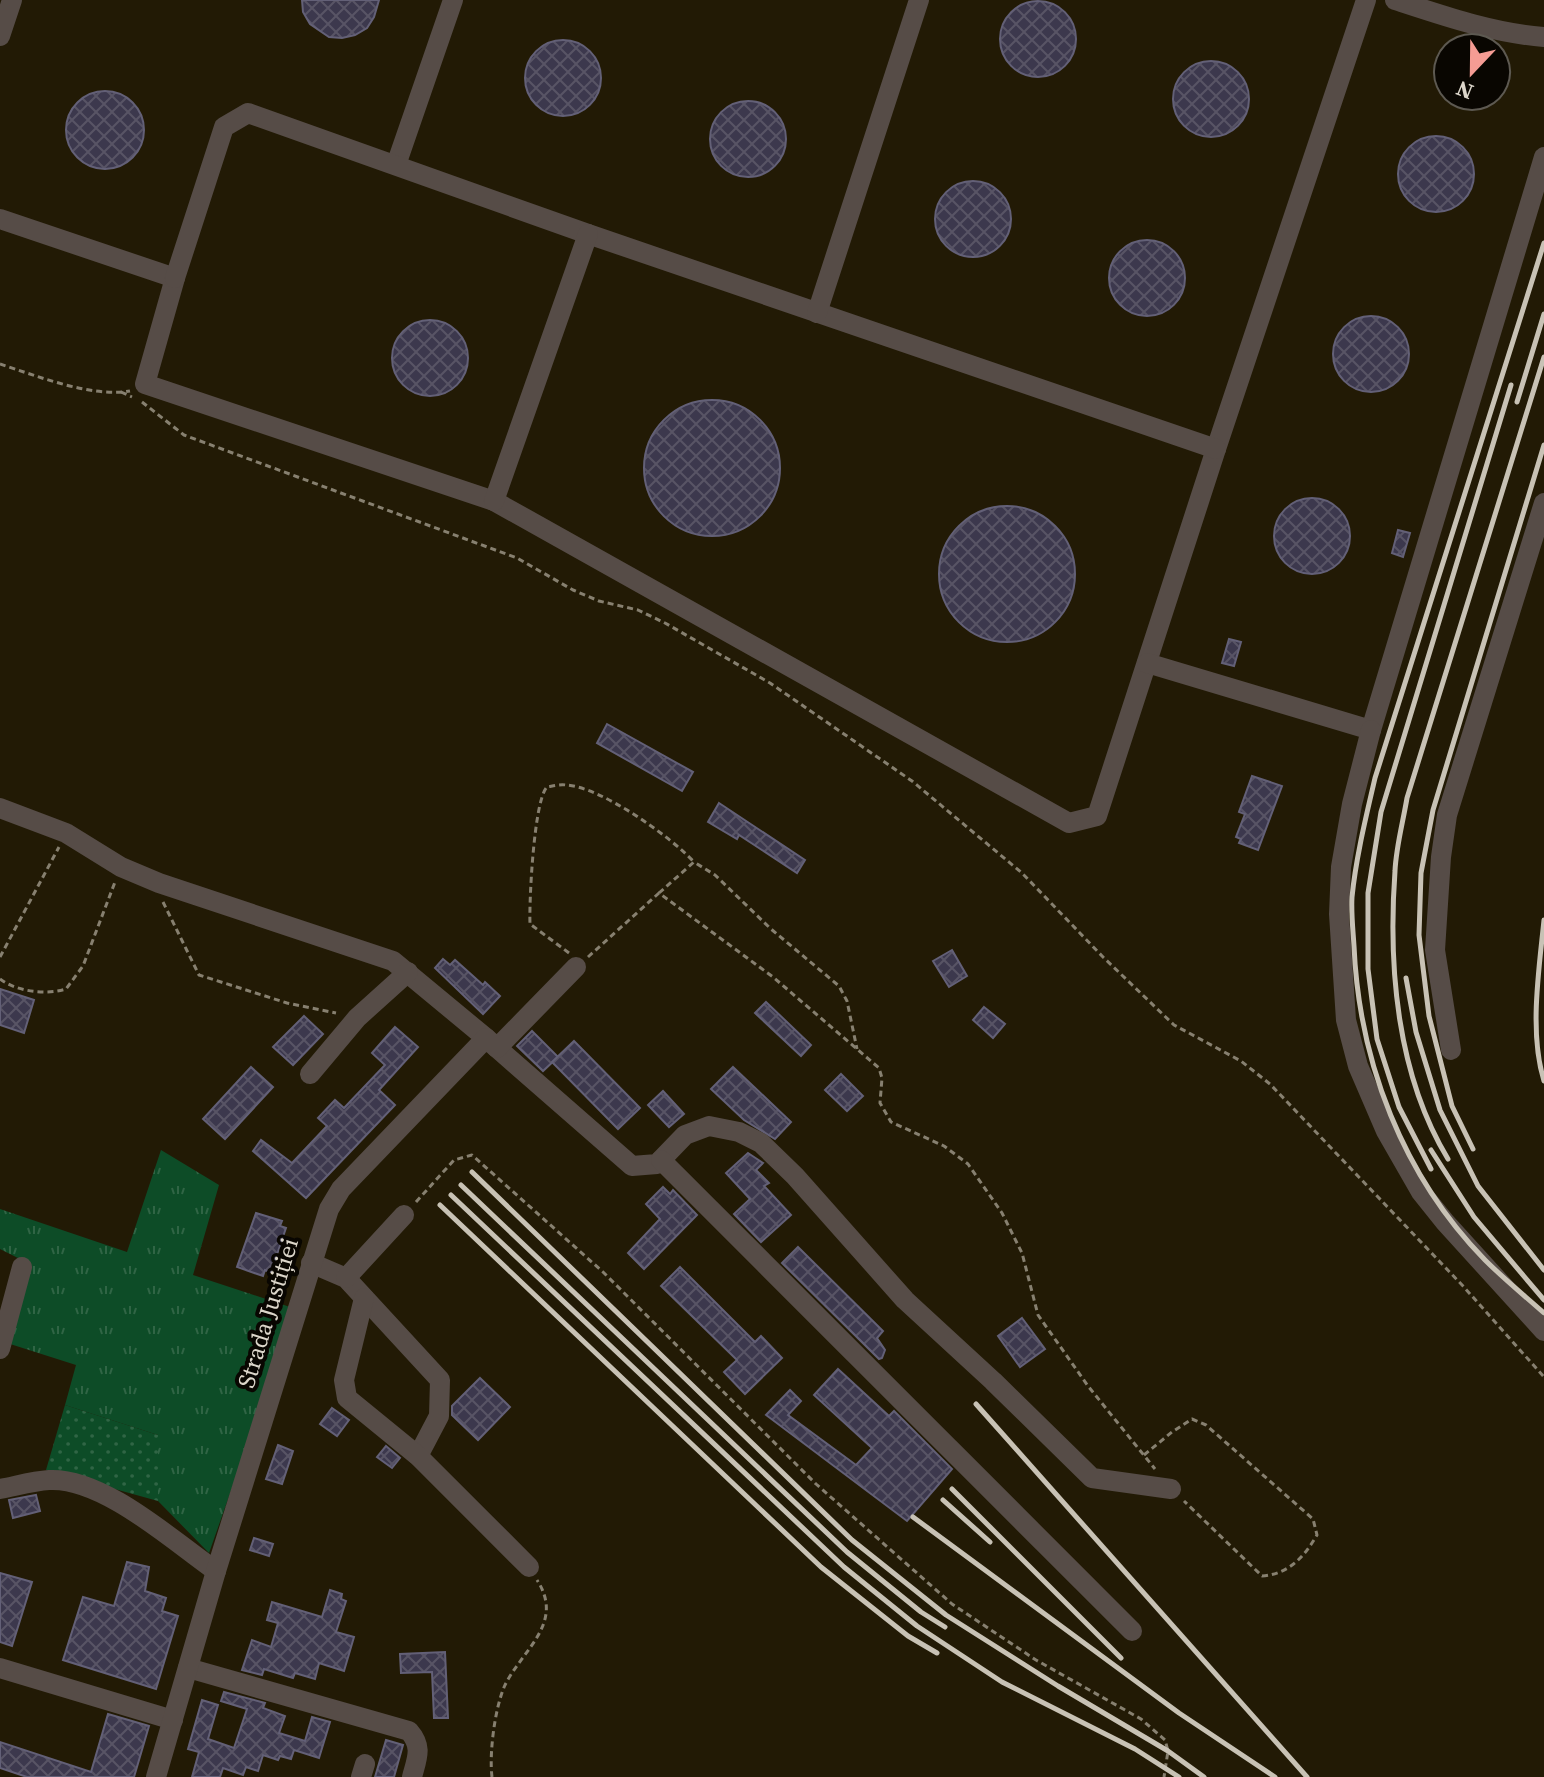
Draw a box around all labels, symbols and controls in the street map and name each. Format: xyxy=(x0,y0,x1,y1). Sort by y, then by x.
north arrow xyxy=(1432,32,1512,112)
text: N xyxy=(1451,74,1478,107)
street label: Strada Justiției xyxy=(229,1234,306,1392)

